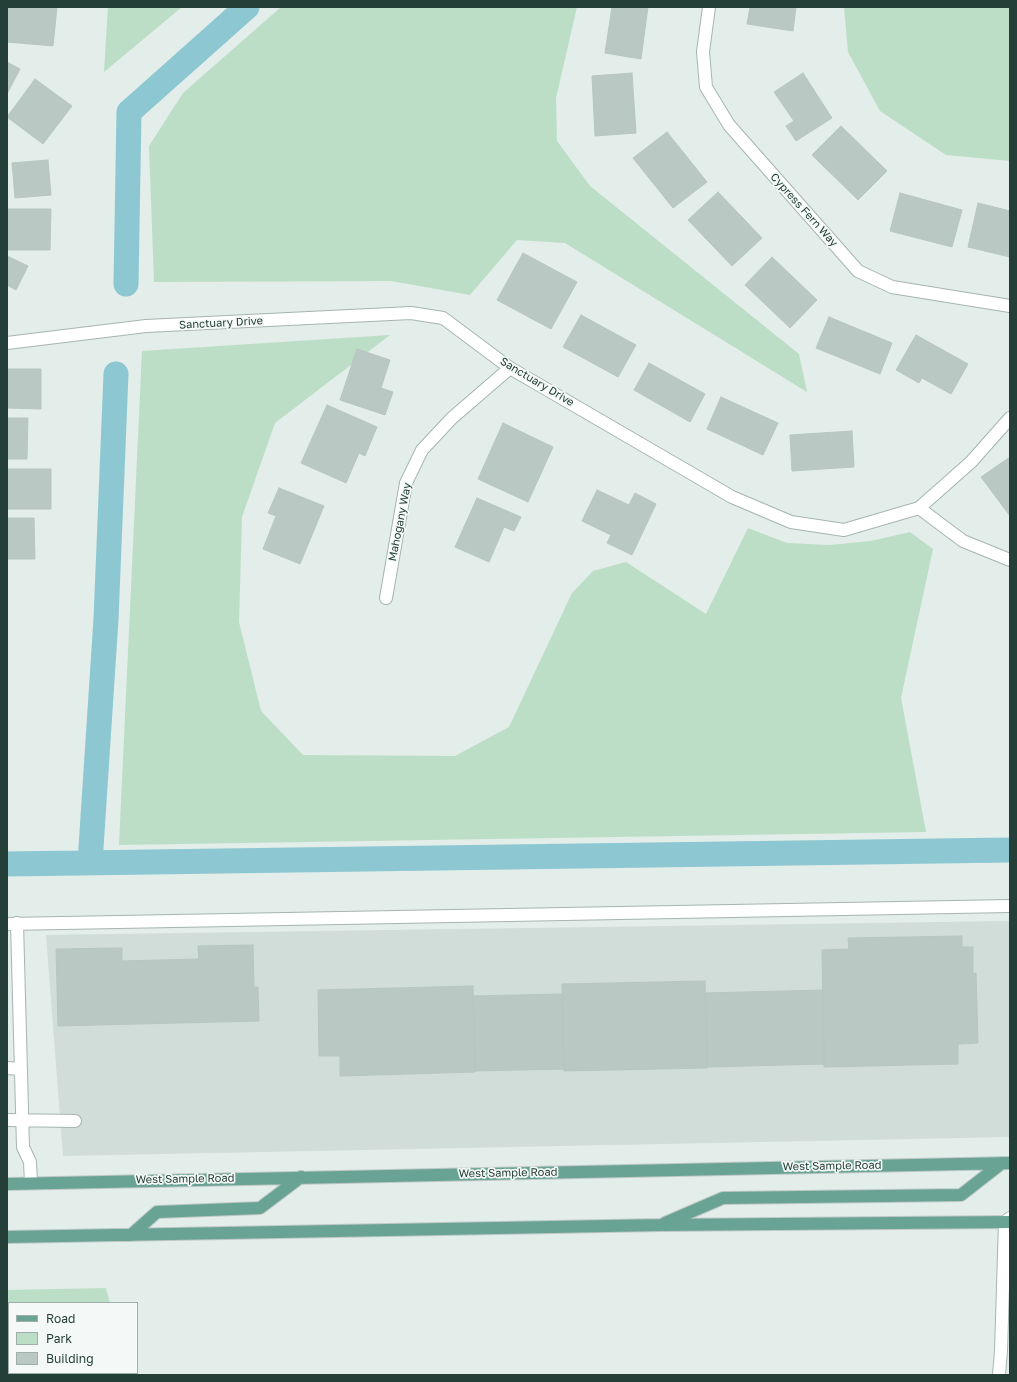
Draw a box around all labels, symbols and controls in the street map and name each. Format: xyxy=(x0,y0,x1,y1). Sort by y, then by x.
street label: Cypress Fern Way xyxy=(768,171,840,249)
street label: Sanctuary Drive xyxy=(179,314,263,332)
street label: Sanctuary Drive xyxy=(498,355,576,409)
street label: Mahogany Way xyxy=(386,482,414,562)
street label: West Sample Road xyxy=(783,1159,881,1173)
street label: West Sample Road xyxy=(459,1166,557,1180)
street label: West Sample Road xyxy=(136,1172,234,1186)
legend xyxy=(8,1302,138,1374)
text: Road xyxy=(46,1311,75,1326)
text: Park xyxy=(46,1331,72,1346)
text: Building xyxy=(46,1351,94,1366)

